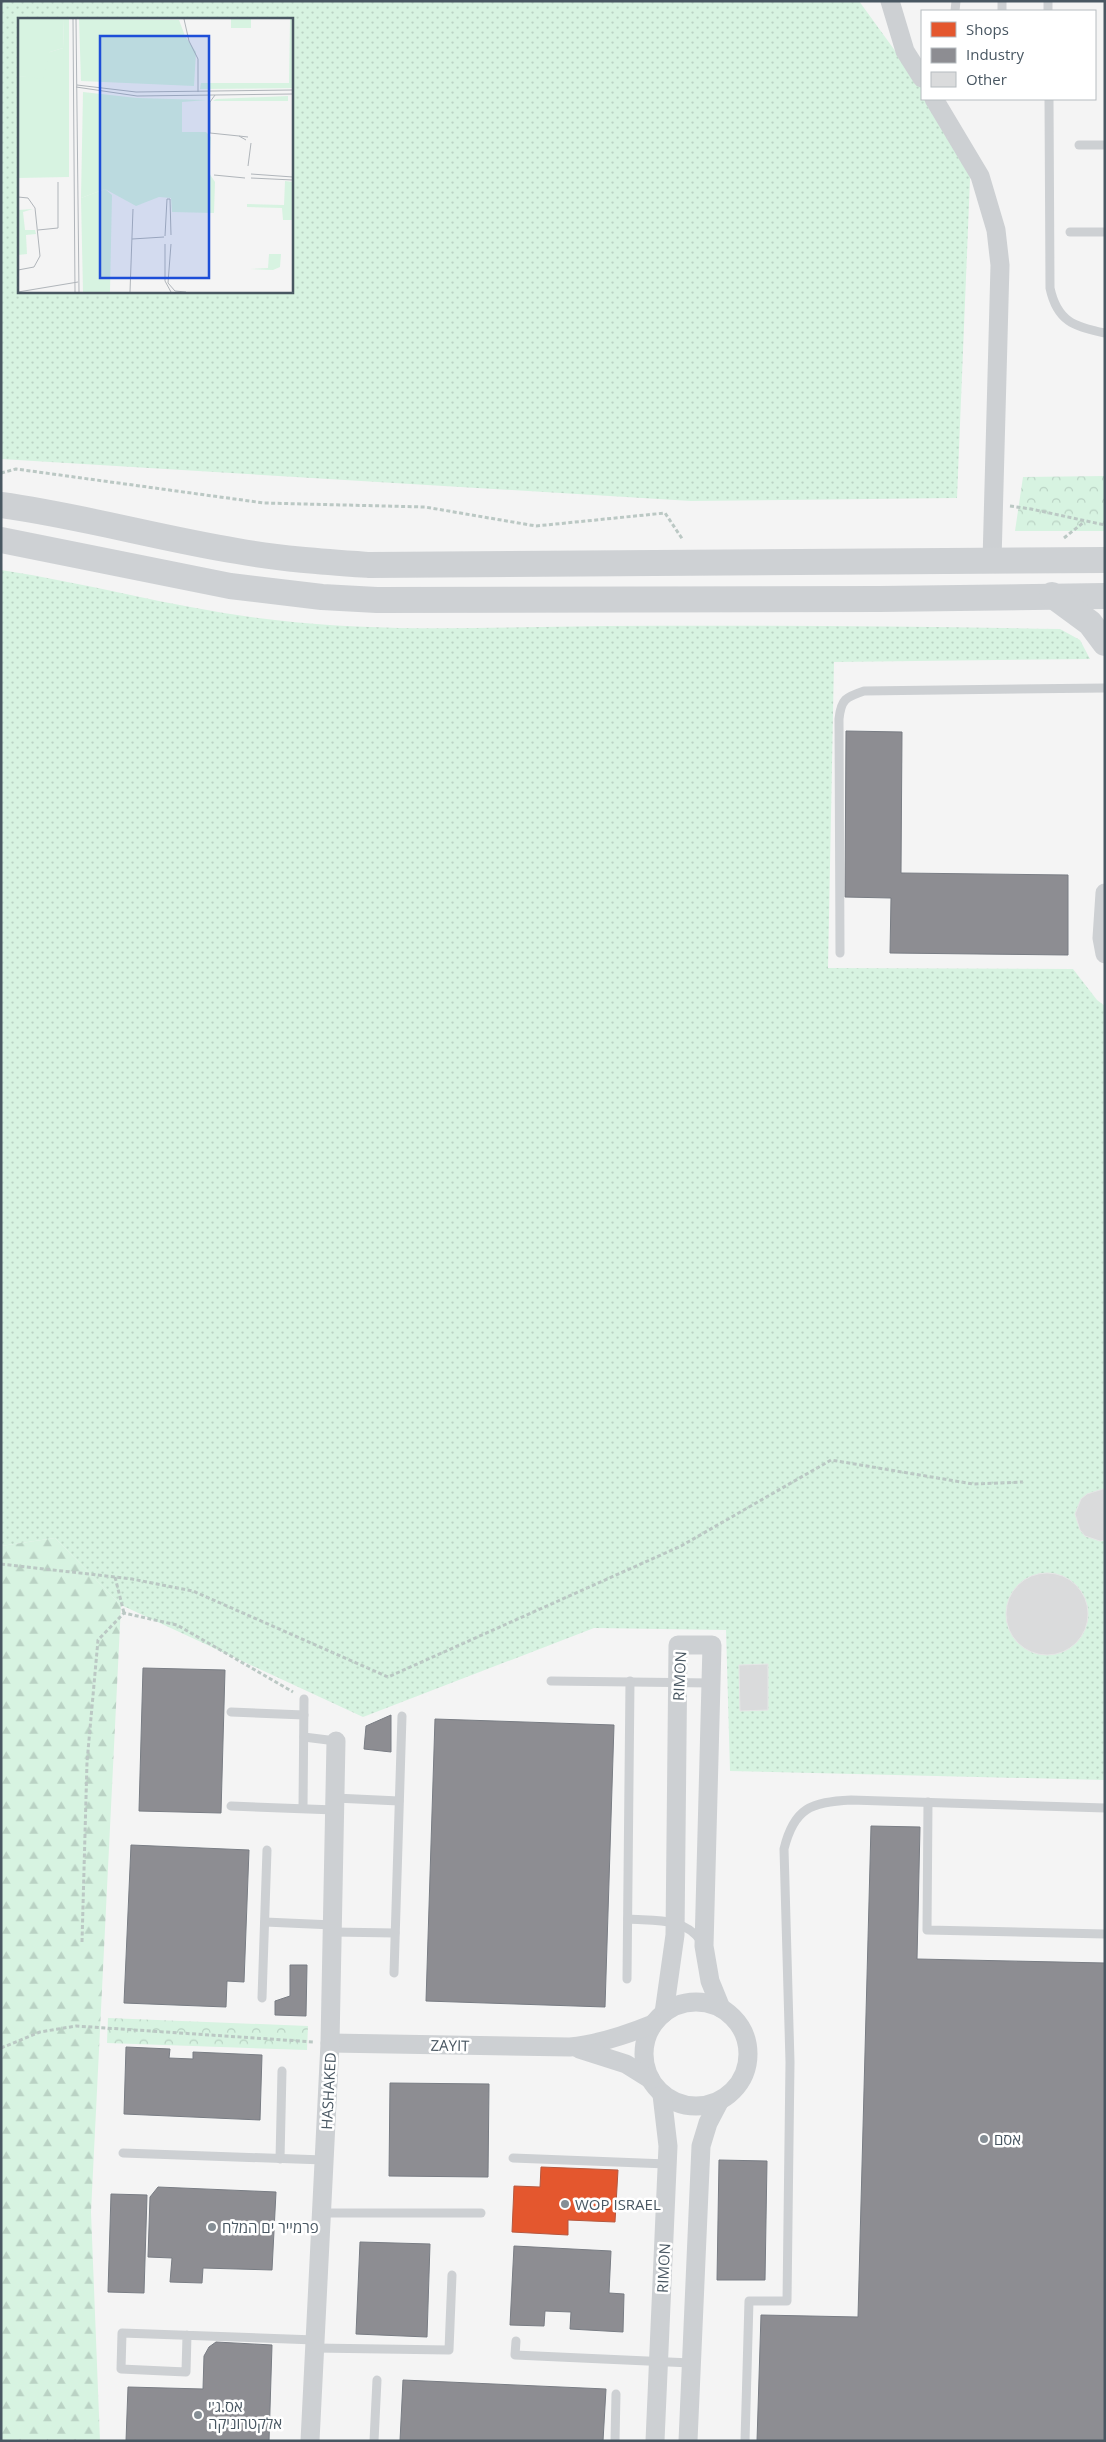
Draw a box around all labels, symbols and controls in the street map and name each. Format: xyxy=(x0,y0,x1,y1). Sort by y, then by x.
legend xyxy=(921,10,1096,100)
inset map xyxy=(18,18,292,292)
text: Shops xyxy=(966,19,1009,39)
text: Industry xyxy=(966,44,1024,64)
text: Other xyxy=(966,69,1007,89)
street label: RIMON xyxy=(668,1651,690,1701)
street label: ZAYIT xyxy=(430,2035,470,2055)
street label: HASHAKED xyxy=(316,2052,340,2130)
place label: אסם xyxy=(994,2129,1021,2149)
marker: אסם xyxy=(978,2133,990,2145)
place label: WOP ISRAEL xyxy=(575,2194,661,2214)
marker: WOP ISRAEL xyxy=(559,2198,571,2210)
place label: פרמייר ים המלח xyxy=(222,2217,319,2237)
marker: פרמייר ים המלח xyxy=(206,2221,218,2233)
street label: RIMON xyxy=(652,2243,674,2293)
place label: אס.ג'י אלקטרוניקה xyxy=(208,2396,282,2433)
marker: אס.ג'י אלקטרוניקה xyxy=(192,2409,204,2421)

